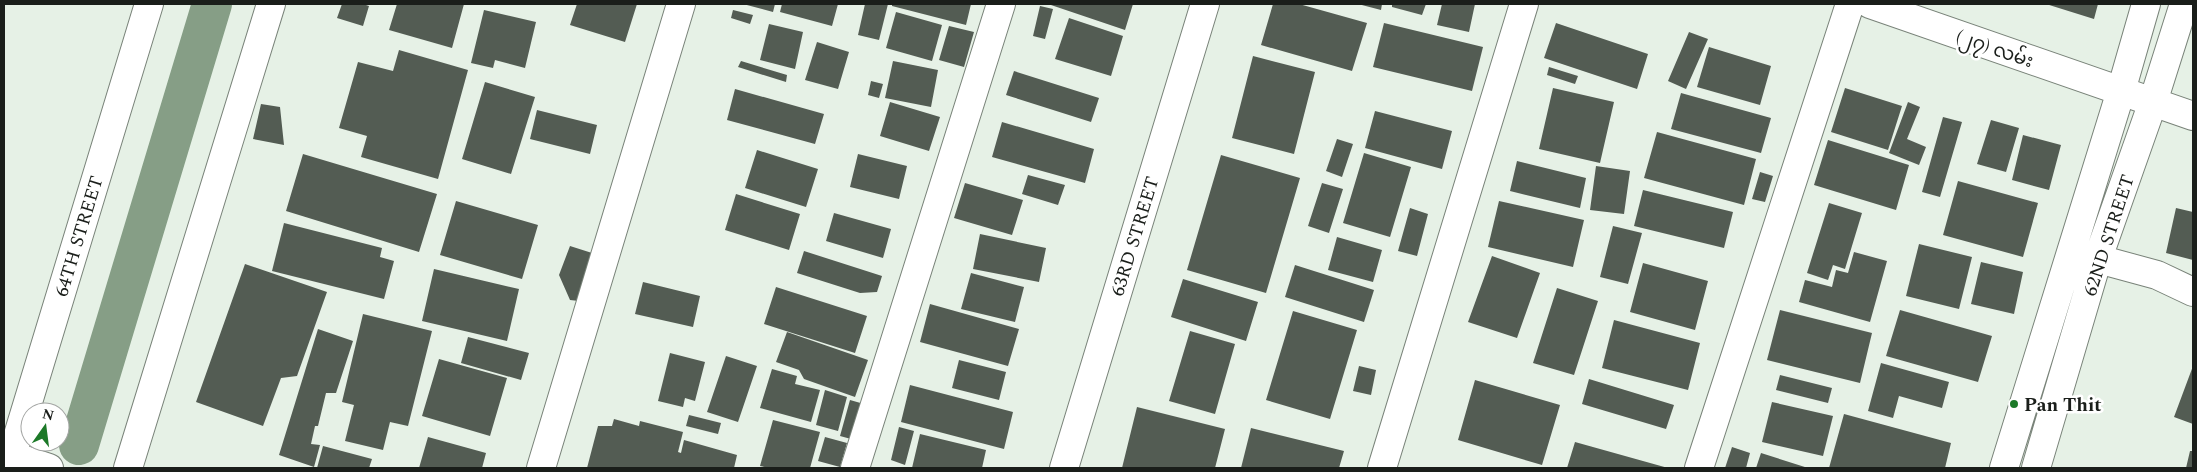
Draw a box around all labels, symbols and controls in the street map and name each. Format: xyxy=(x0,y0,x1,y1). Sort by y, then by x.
street label: (၂၇) လမ်း xyxy=(1952,22,2037,76)
street label: 62ND STREET xyxy=(2076,171,2143,300)
street label: 64TH STREET xyxy=(47,172,112,300)
street label: 63RD STREET xyxy=(1103,173,1167,300)
place label: Pan Thit xyxy=(2024,391,2102,420)
marker: Pan Thit xyxy=(2008,398,2020,410)
north arrow xyxy=(20,402,70,452)
text: N xyxy=(40,403,56,426)

